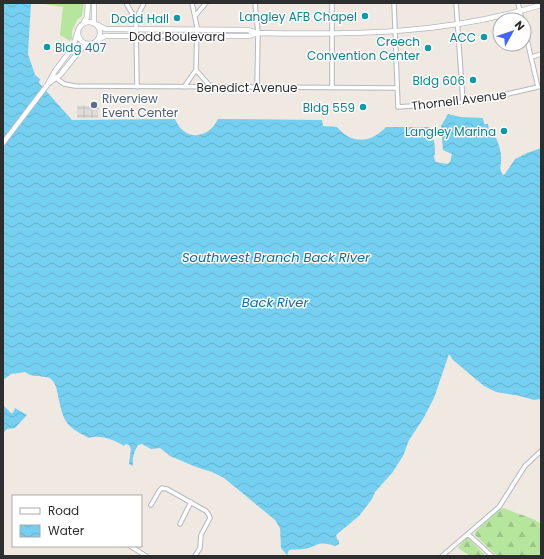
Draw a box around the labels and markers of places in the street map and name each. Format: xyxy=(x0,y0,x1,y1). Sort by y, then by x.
place label: Langley AFB Chapel xyxy=(239,8,357,25)
place label: Dodd Hall xyxy=(111,10,169,27)
marker: Langley AFB Chapel xyxy=(360,11,370,21)
marker: Dodd Hall xyxy=(172,13,182,23)
place label: ACC xyxy=(449,29,476,46)
marker: ACC xyxy=(479,32,489,42)
place label: Creech Convention Center xyxy=(307,33,421,64)
place label: Bldg 407 xyxy=(55,39,107,56)
marker: Bldg 407 xyxy=(42,42,52,52)
marker: Creech Convention Center xyxy=(423,43,433,53)
place label: Bldg 606 xyxy=(412,72,465,89)
marker: Bldg 606 xyxy=(468,75,478,85)
place label: Riverview Event Center xyxy=(102,90,179,121)
place label: Bldg 559 xyxy=(303,99,355,116)
marker: Riverview Event Center xyxy=(89,100,99,110)
marker: Bldg 559 xyxy=(358,102,368,112)
place label: Langley Marina xyxy=(405,123,496,140)
marker: Langley Marina xyxy=(499,126,509,136)

